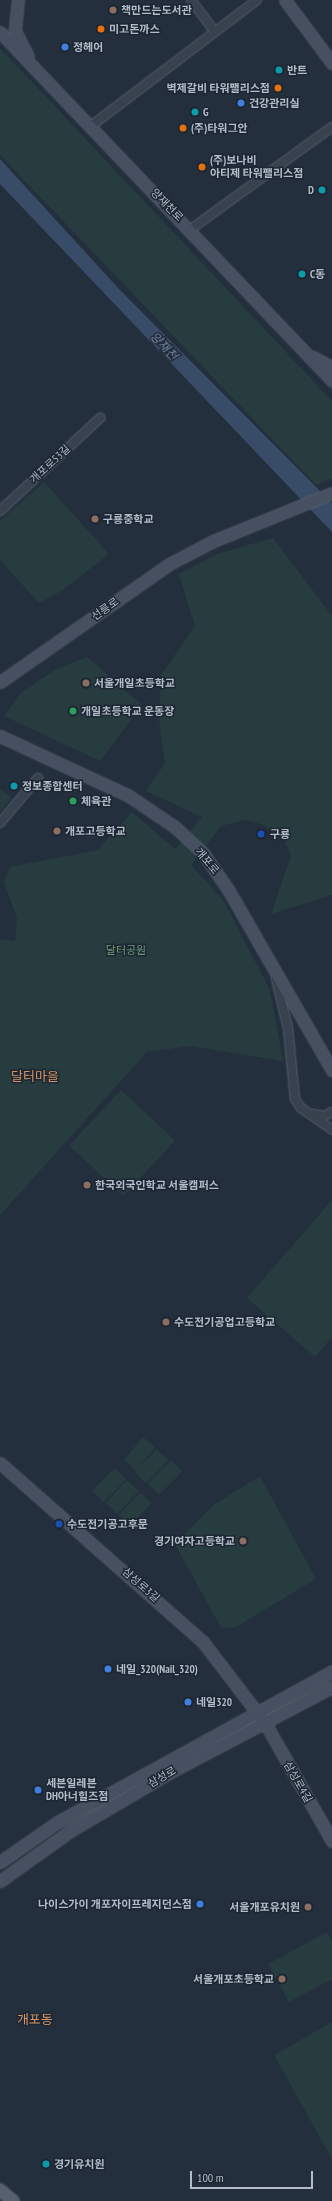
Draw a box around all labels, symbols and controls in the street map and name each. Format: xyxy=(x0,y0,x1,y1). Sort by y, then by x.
place label: 책만드는도서관 xyxy=(121,3,192,17)
marker: 책만드는도서관 xyxy=(108,5,118,15)
place label: 미고돈까스 xyxy=(109,22,160,36)
marker: 미고돈까스 xyxy=(96,24,106,34)
place label: 정헤어 xyxy=(73,40,103,54)
marker: 정헤어 xyxy=(60,42,70,52)
place label: 반트 xyxy=(287,63,307,77)
marker: 반트 xyxy=(274,65,284,75)
place label: 벽제갈비 타워팰리스점 xyxy=(167,81,270,95)
marker: 벽제갈비 타워팰리스점 xyxy=(273,83,283,93)
place label: 건강관리실 xyxy=(249,96,300,110)
marker: 건강관리실 xyxy=(236,98,246,108)
place label: G xyxy=(203,105,209,119)
marker: G xyxy=(190,107,200,117)
place label: (주)타워그안 xyxy=(191,121,248,135)
marker: (주)타워그안 xyxy=(178,123,188,133)
place label: (주)보나비 아티제 타워팰리스점 xyxy=(210,154,303,180)
marker: (주)보나비 아티제 타워팰리스점 xyxy=(197,162,207,172)
place label: D xyxy=(308,183,314,197)
marker: D xyxy=(317,185,327,195)
street label: 양재천로 xyxy=(148,186,186,224)
place label: C동 xyxy=(310,267,325,281)
marker: C동 xyxy=(297,269,307,279)
water label: 양재천 xyxy=(147,329,181,363)
street label: 개포로53길 xyxy=(27,442,73,486)
place label: 구룡중학교 xyxy=(103,512,154,526)
marker: 구룡중학교 xyxy=(90,514,100,524)
street label: 선릉로 xyxy=(89,595,121,623)
place label: 서울개일초등학교 xyxy=(94,676,175,690)
marker: 서울개일초등학교 xyxy=(81,678,91,688)
place label: 개일초등학교 운동장 xyxy=(81,704,174,718)
marker: 개일초등학교 운동장 xyxy=(68,706,78,716)
place label: 정보종합센터 xyxy=(22,779,83,793)
marker: 정보종합센터 xyxy=(9,781,19,791)
place label: 체육관 xyxy=(81,794,111,808)
marker: 체육관 xyxy=(68,796,78,806)
place label: 개포고등학교 xyxy=(65,824,126,838)
marker: 개포고등학교 xyxy=(52,826,62,836)
place label: 구룡 xyxy=(270,827,290,841)
marker: 구룡 xyxy=(255,828,267,840)
street label: 개포로 xyxy=(192,845,222,877)
park label: 달터공원 xyxy=(106,943,146,957)
district label: 달터마을 xyxy=(11,1069,59,1085)
place label: 한국외국인학교 서울캠퍼스 xyxy=(95,1178,219,1192)
marker: 한국외국인학교 서울캠퍼스 xyxy=(82,1180,92,1190)
place label: 수도전기공업고등학교 xyxy=(174,1315,275,1329)
marker: 수도전기공업고등학교 xyxy=(161,1317,171,1327)
place label: 수도전기공고후문 xyxy=(67,1517,148,1531)
marker: 수도전기공고후문 xyxy=(54,1519,64,1529)
place label: 경기여자고등학교 xyxy=(154,1534,235,1548)
marker: 경기여자고등학교 xyxy=(238,1536,248,1546)
street label: 삼성로3길 xyxy=(120,1565,162,1605)
place label: 네일_320(Nail_320) xyxy=(116,1662,198,1676)
marker: 네일_320(Nail_320) xyxy=(103,1664,113,1674)
place label: 네일320 xyxy=(196,1695,232,1709)
marker: 네일320 xyxy=(183,1697,193,1707)
street label: 삼성로4길 xyxy=(281,1759,315,1805)
street label: 삼성로 xyxy=(146,1764,178,1790)
place label: 세븐일레븐 DH아너힐즈점 xyxy=(46,1777,108,1803)
marker: 세븐일레븐 DH아너힐즈점 xyxy=(33,1785,43,1795)
place label: 나이스가이 개포자이프레지던스점 xyxy=(38,1897,192,1911)
marker: 나이스가이 개포자이프레지던스점 xyxy=(195,1899,205,1909)
place label: 서울개포유치원 xyxy=(229,1900,300,1914)
marker: 서울개포유치원 xyxy=(303,1902,313,1912)
place label: 서울개포초등학교 xyxy=(193,1972,274,1986)
marker: 서울개포초등학교 xyxy=(277,1974,287,1984)
district label: 개포동 xyxy=(17,2012,53,2028)
place label: 경기유치원 xyxy=(54,2157,105,2171)
marker: 경기유치원 xyxy=(41,2159,51,2169)
scale bar xyxy=(192,2163,315,2189)
text: 100 m xyxy=(197,2170,224,2185)

